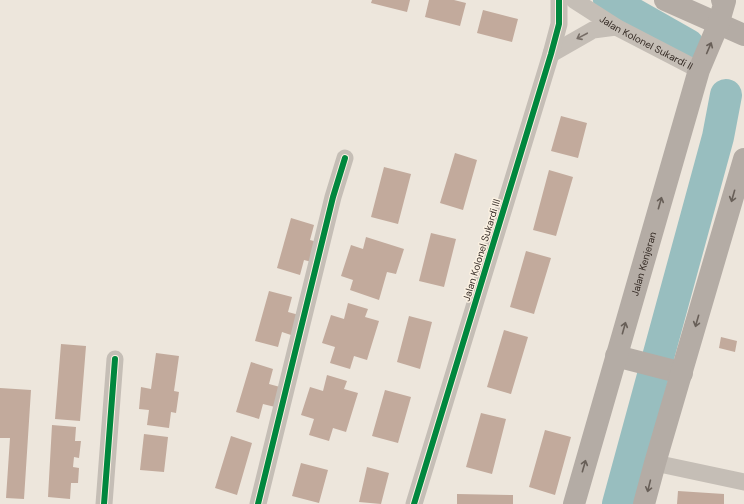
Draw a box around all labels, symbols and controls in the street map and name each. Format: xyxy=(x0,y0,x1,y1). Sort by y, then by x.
street label: Jalan Kolonel Sukardi II xyxy=(597,12,695,73)
one-way arrow xyxy=(576,33,588,40)
one-way arrow xyxy=(706,42,713,54)
one-way arrow xyxy=(729,190,736,203)
street label: Jalan Kolonel Sukardi III xyxy=(460,197,503,303)
one-way arrow xyxy=(657,197,664,210)
street label: Jalan Kenjeran xyxy=(628,230,659,298)
one-way arrow xyxy=(693,315,700,328)
one-way arrow xyxy=(621,322,628,335)
one-way arrow xyxy=(581,460,589,473)
one-way arrow xyxy=(644,480,652,493)

